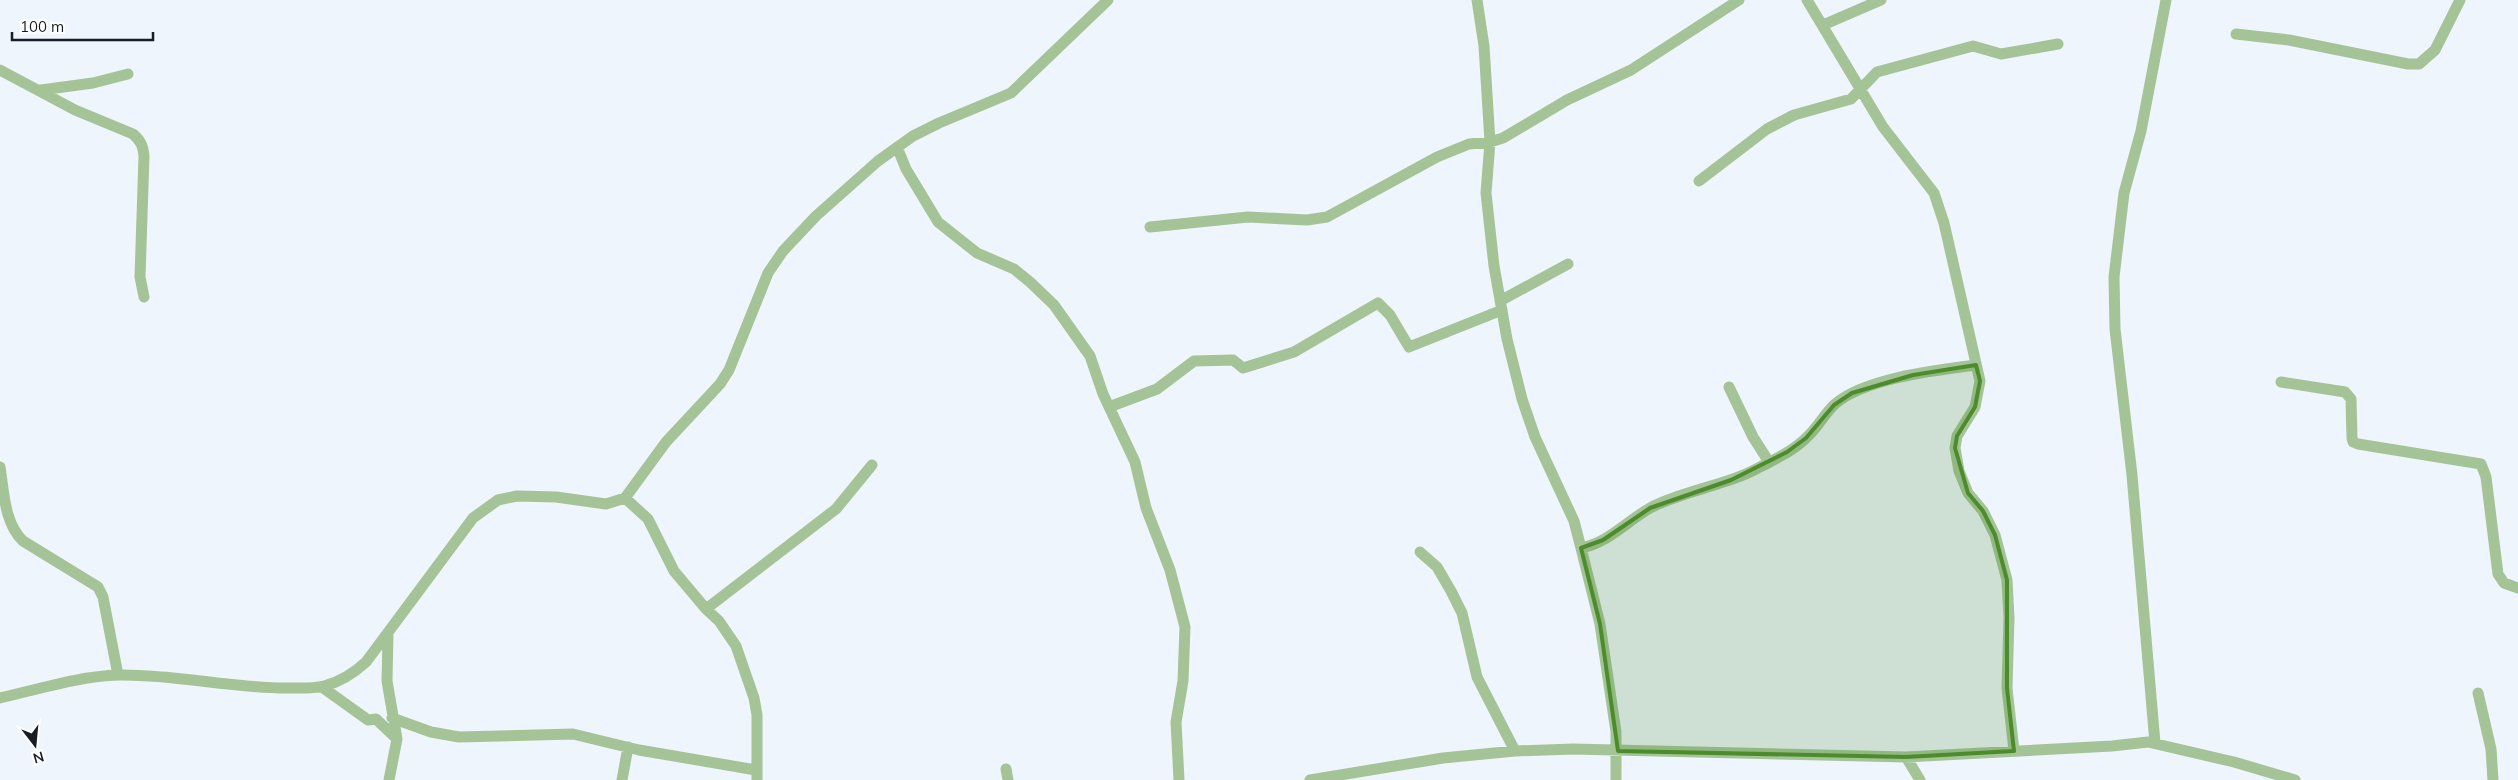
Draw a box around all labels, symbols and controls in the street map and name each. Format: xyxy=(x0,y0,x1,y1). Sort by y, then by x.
scale bar xyxy=(12,10,154,42)
text: 100 m xyxy=(20,17,64,36)
north arrow xyxy=(10,720,60,770)
text: N xyxy=(31,747,46,768)

